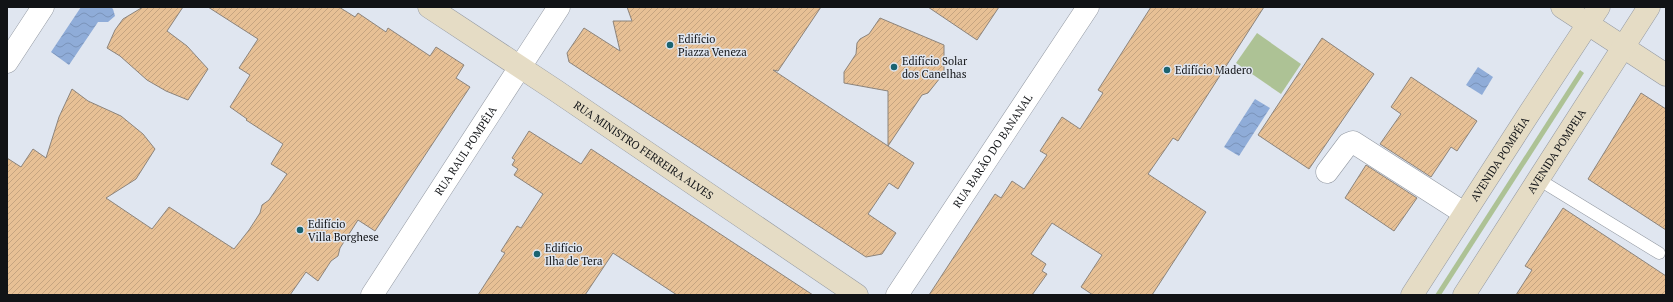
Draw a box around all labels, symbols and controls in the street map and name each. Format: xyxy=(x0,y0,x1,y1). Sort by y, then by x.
place label: Edifício Piazza Veneza xyxy=(678,32,747,59)
marker: Edifício Piazza Veneza xyxy=(665,40,675,50)
place label: Edifício Solar dos Canelhas xyxy=(902,54,968,81)
marker: Edifício Solar dos Canelhas xyxy=(889,62,899,72)
place label: Edifício Madero xyxy=(1175,63,1252,77)
marker: Edifício Madero xyxy=(1162,65,1172,75)
street label: RUA BARÃO DO BANANAL xyxy=(950,91,1035,210)
street label: RUA MINISTRO FERREIRA ALVES xyxy=(571,98,716,203)
street label: RUA RAUL POMPÉIA xyxy=(432,103,500,198)
street label: AVENIDA POMPEIA xyxy=(1524,106,1589,196)
street label: AVENIDA POMPÉIA xyxy=(1467,114,1532,204)
place label: Edifício Villa Borghese xyxy=(308,217,379,244)
marker: Edifício Villa Borghese xyxy=(295,225,305,235)
place label: Edifício Ilha de Tera xyxy=(545,241,603,268)
marker: Edifício Ilha de Tera xyxy=(532,249,542,259)

